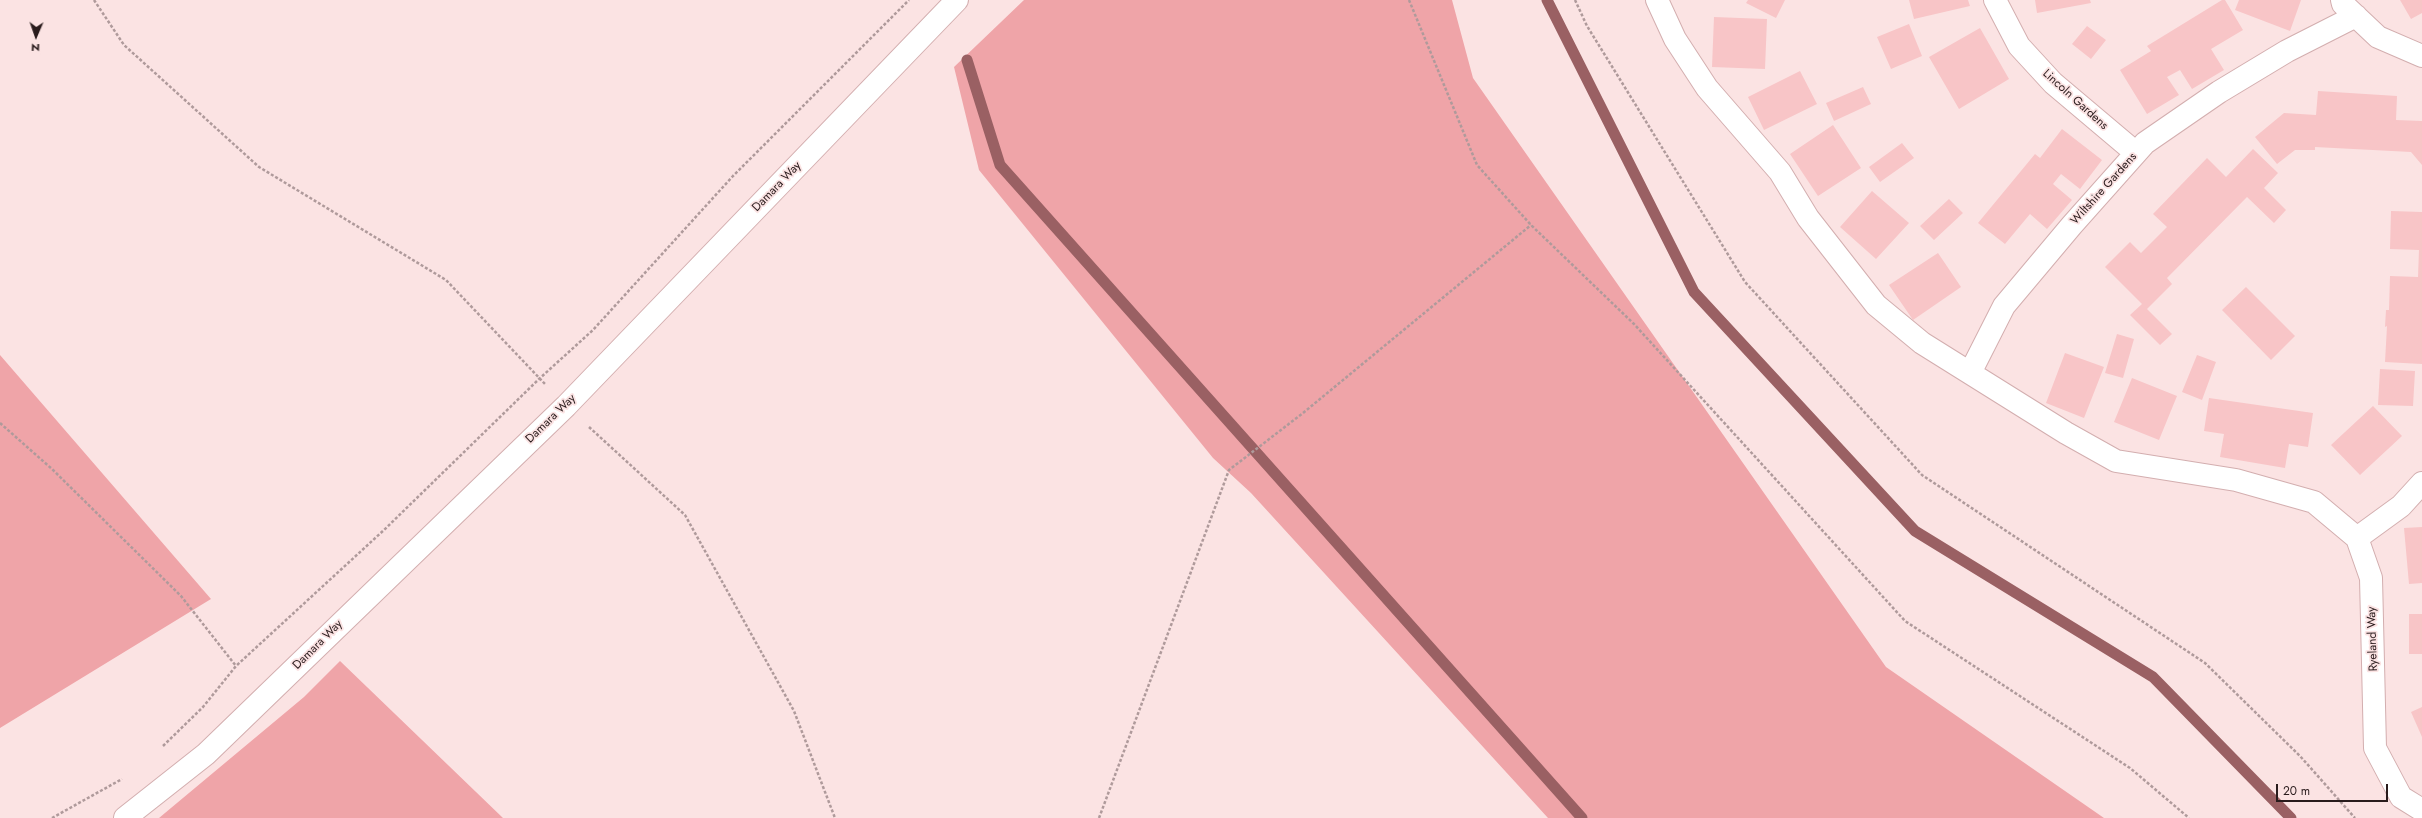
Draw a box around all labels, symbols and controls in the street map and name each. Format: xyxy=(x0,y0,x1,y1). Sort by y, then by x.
north arrow xyxy=(16,16,56,56)
text: N xyxy=(31,40,40,56)
street label: Lincoln Gardens xyxy=(2039,67,2111,133)
street label: Wiltshire Gardens xyxy=(2068,150,2140,228)
street label: Damara Way xyxy=(750,159,804,215)
street label: Damara Way xyxy=(523,392,579,446)
street label: Ryeland Way xyxy=(2365,606,2381,672)
street label: Damara Way xyxy=(290,617,346,673)
scale bar xyxy=(2278,776,2390,802)
text: 20 m xyxy=(2283,782,2310,800)

